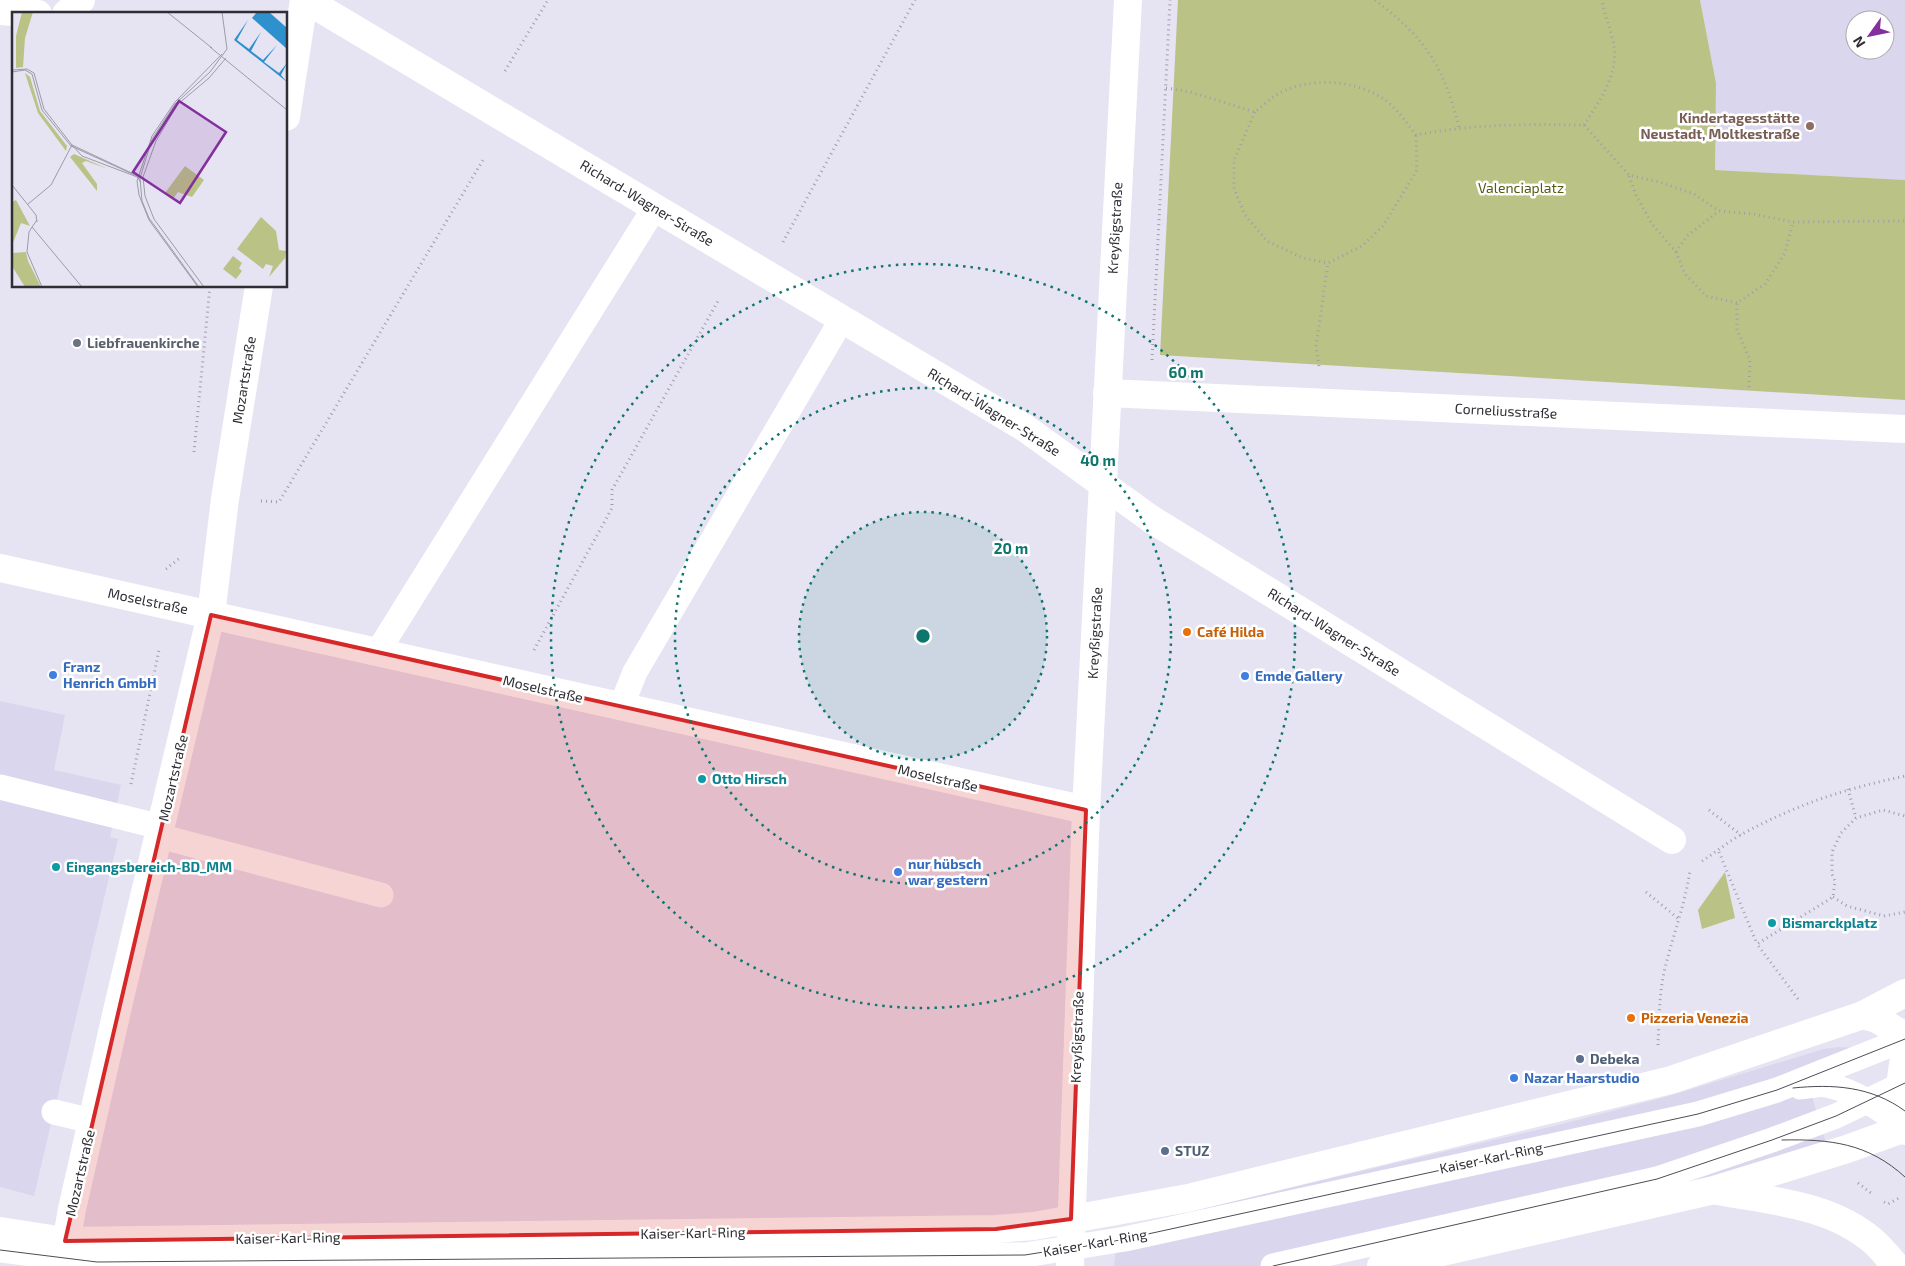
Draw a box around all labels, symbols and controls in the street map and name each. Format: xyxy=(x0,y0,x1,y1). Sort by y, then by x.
north arrow xyxy=(1845,10,1895,60)
inset map xyxy=(12,12,288,288)
text: N xyxy=(1849,33,1869,51)
place label: Kindertagesstätte Neustadt, Moltkestraße xyxy=(1640,109,1800,142)
marker: Kindertagesstätte Neustadt, Moltkestraße xyxy=(1804,120,1816,132)
street label: Richard-Wagner-Straße xyxy=(577,156,717,249)
park label: Valenciaplatz xyxy=(1478,179,1564,196)
street label: Kreyßigstraße xyxy=(1104,182,1125,274)
place label: Liebfrauenkirche xyxy=(87,334,200,351)
street label: Mozartstraße xyxy=(228,335,259,425)
marker: Liebfrauenkirche xyxy=(71,337,83,349)
text: 60 m xyxy=(1169,363,1203,381)
street label: Richard-Wagner-Straße xyxy=(925,364,1064,459)
street label: Corneliusstraße xyxy=(1454,399,1558,422)
text: 40 m xyxy=(1080,451,1116,469)
text: 20 m xyxy=(994,539,1028,557)
street label: Moselstraße xyxy=(106,584,190,617)
street label: Richard-Wagner-Straße xyxy=(1265,584,1404,679)
street label: Kreyßigstraße xyxy=(1084,587,1105,679)
place label: Café Hilda xyxy=(1197,623,1264,640)
marker: Café Hilda xyxy=(1181,626,1193,638)
centre of rings xyxy=(914,627,932,645)
place label: Franz Henrich GmbH xyxy=(63,658,157,691)
place label: Emde Gallery xyxy=(1255,667,1343,684)
marker: Franz Henrich GmbH xyxy=(47,669,59,681)
marker: Emde Gallery xyxy=(1239,670,1251,682)
street label: Moselstraße xyxy=(501,671,585,706)
street label: Mozartstraße xyxy=(154,733,191,823)
street label: Moselstraße xyxy=(896,760,980,795)
place label: Otto Hirsch xyxy=(712,770,787,787)
marker: Otto Hirsch xyxy=(696,773,708,785)
place label: nur hübsch war gestern xyxy=(908,855,988,888)
place label: Eingangsbereich-BD_MM xyxy=(66,858,232,875)
marker: Eingangsbereich-BD_MM xyxy=(50,861,62,873)
marker: nur hübsch war gestern xyxy=(892,866,904,878)
place label: Bismarckplatz xyxy=(1782,914,1877,931)
marker: Bismarckplatz xyxy=(1766,917,1778,929)
street label: Kreyßigstraße xyxy=(1066,991,1087,1083)
place label: Pizzeria Venezia xyxy=(1641,1009,1748,1026)
marker: Pizzeria Venezia xyxy=(1625,1012,1637,1024)
place label: Debeka xyxy=(1590,1050,1639,1067)
marker: Debeka xyxy=(1574,1053,1586,1065)
place label: Nazar Haarstudio xyxy=(1524,1069,1640,1086)
marker: Nazar Haarstudio xyxy=(1508,1072,1520,1084)
street label: Mozartstraße xyxy=(61,1128,98,1218)
street label: Kaiser-Karl-Ring xyxy=(1438,1138,1544,1177)
place label: STUZ xyxy=(1175,1142,1209,1159)
marker: STUZ xyxy=(1159,1145,1171,1157)
street label: Kaiser-Karl-Ring xyxy=(640,1223,746,1242)
street label: Kaiser-Karl-Ring xyxy=(1042,1225,1148,1260)
street label: Kaiser-Karl-Ring xyxy=(235,1228,341,1247)

